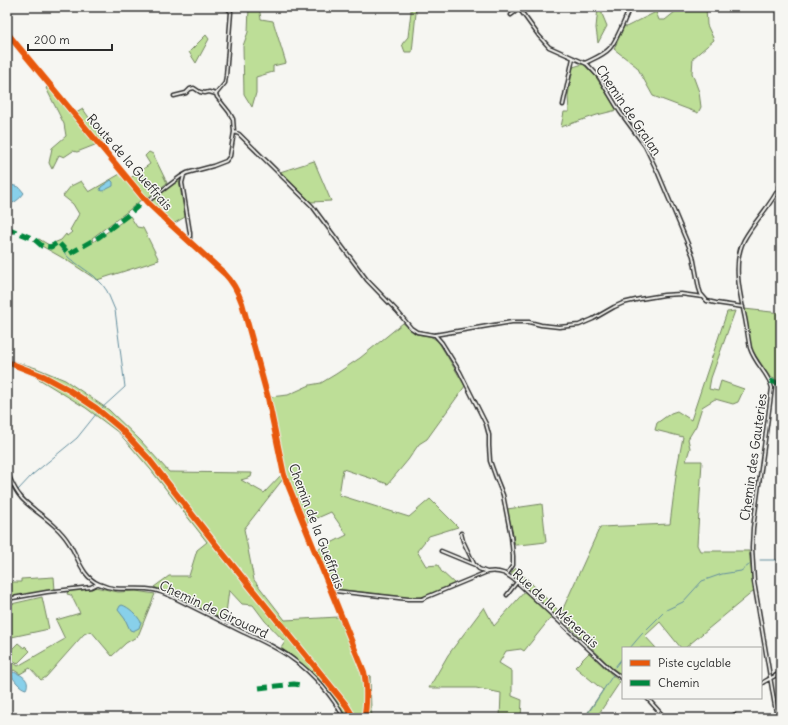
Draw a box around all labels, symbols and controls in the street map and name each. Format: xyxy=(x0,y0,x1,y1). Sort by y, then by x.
scale bar xyxy=(28,26,112,52)
text: 200 m xyxy=(34,32,70,47)
street label: Chemin de Gralan xyxy=(592,62,665,159)
street label: Route de la Gueffrais xyxy=(83,111,176,214)
street label: Chemin des Gauteries xyxy=(736,392,771,522)
street label: Chemin de la Gueffrais xyxy=(285,461,348,591)
street label: Rue de la Ménerais xyxy=(509,565,602,652)
street label: Chemin de Girouard xyxy=(157,577,271,642)
legend xyxy=(622,647,762,699)
text: Piste cyclable xyxy=(658,655,731,670)
text: Chemin xyxy=(658,675,700,690)

